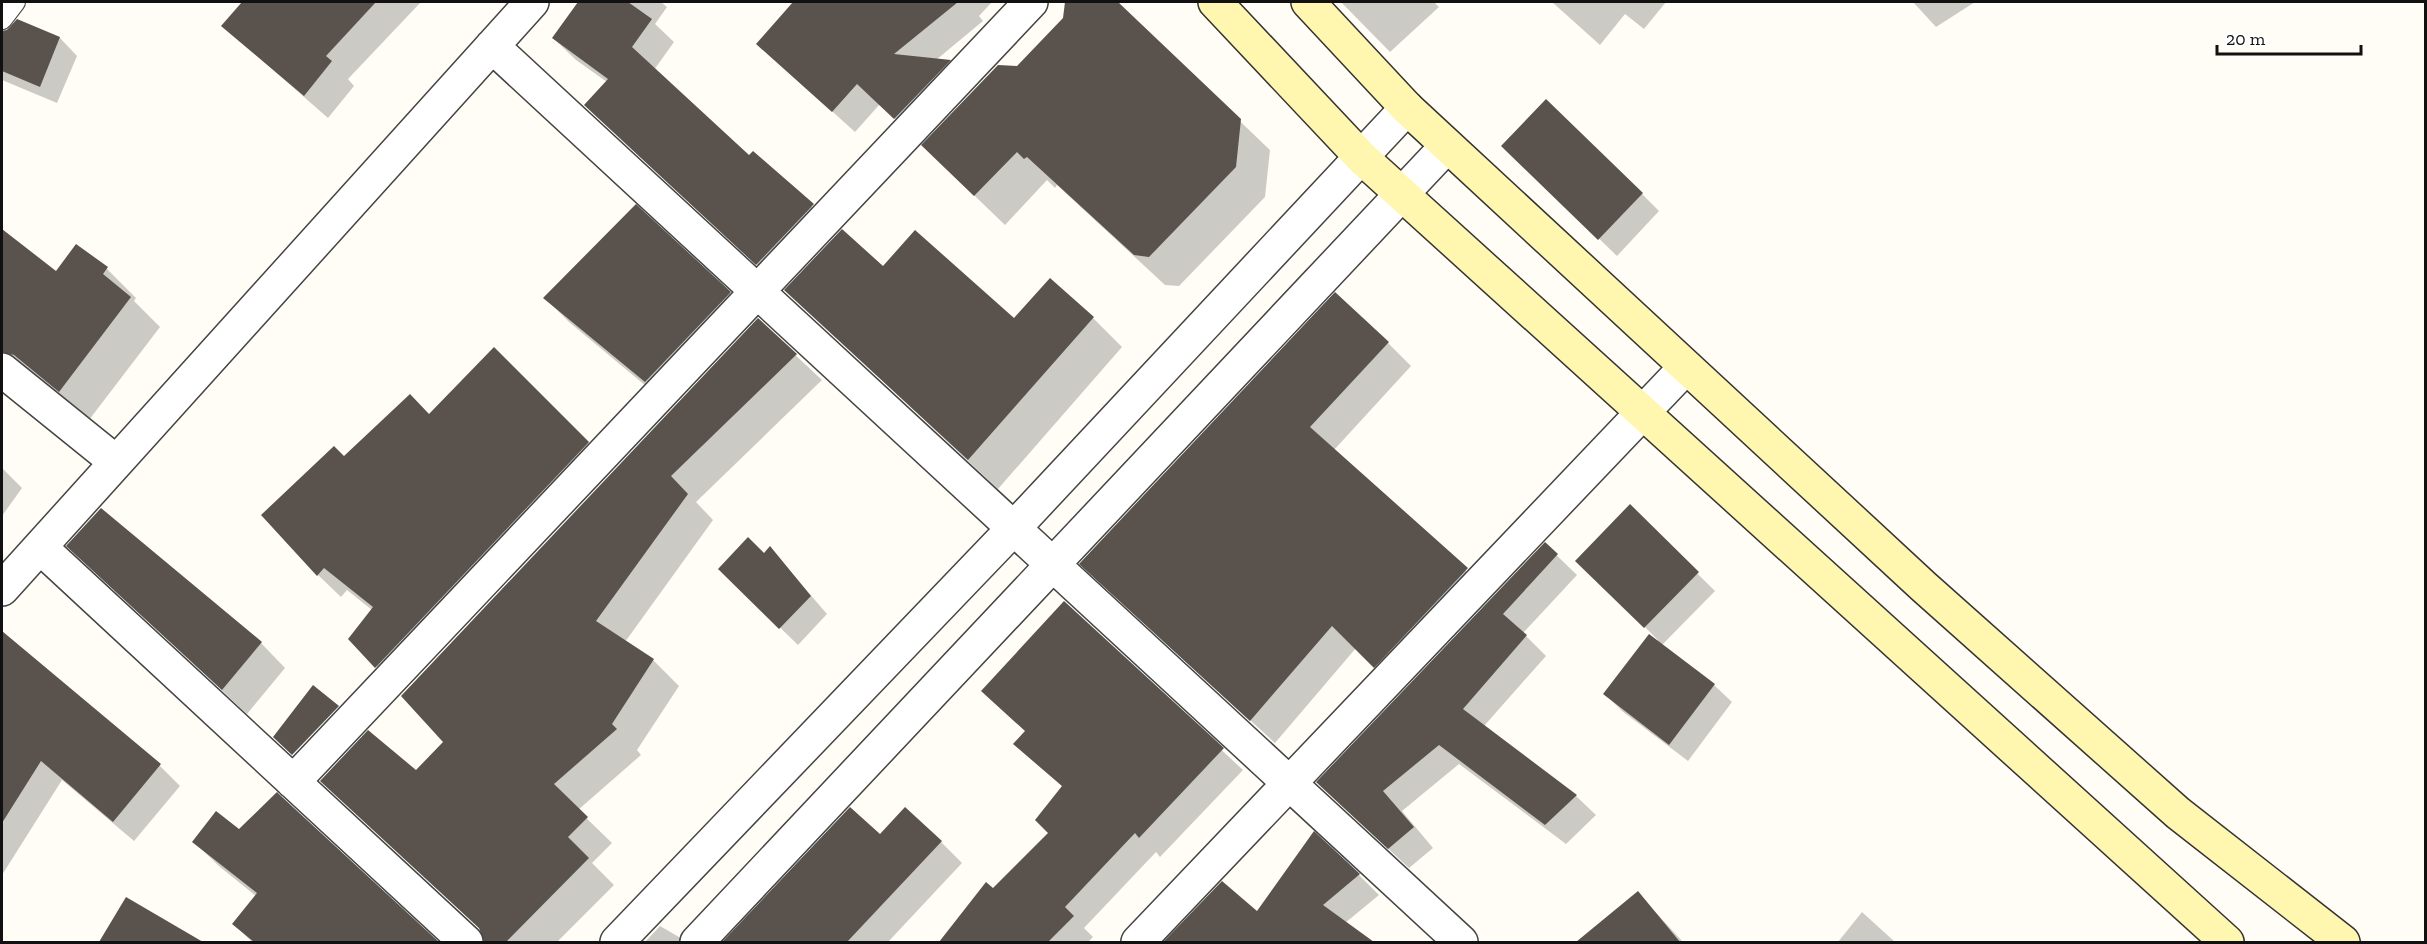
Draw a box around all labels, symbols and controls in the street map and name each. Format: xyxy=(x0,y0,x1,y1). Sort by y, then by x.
scale bar xyxy=(2217,18,2361,56)
text: 20 m xyxy=(2226,28,2266,50)

